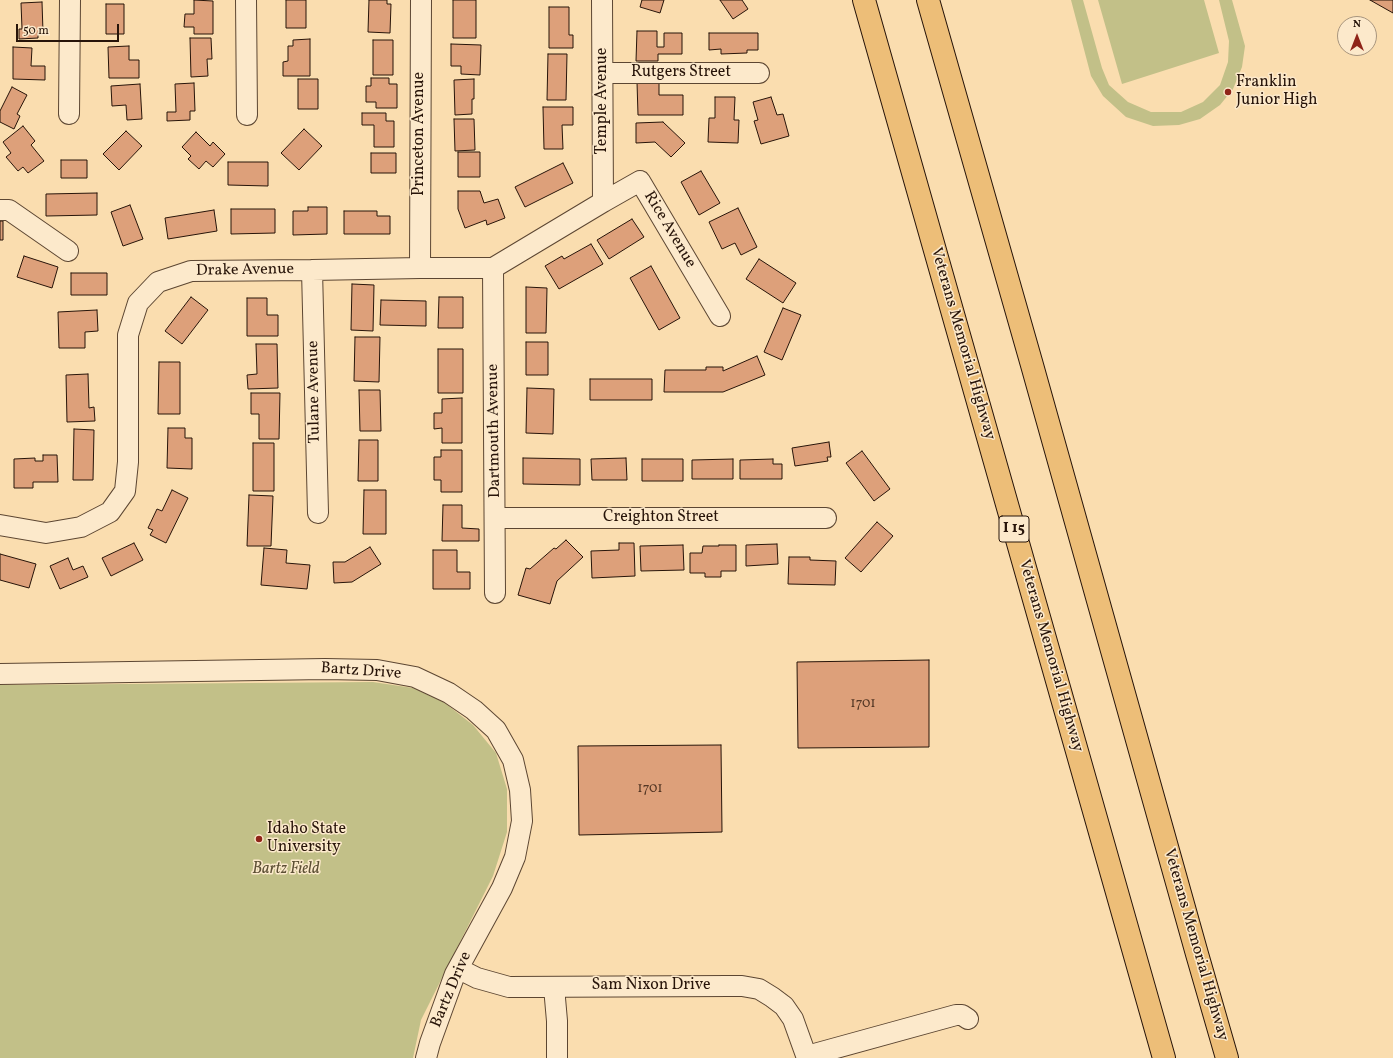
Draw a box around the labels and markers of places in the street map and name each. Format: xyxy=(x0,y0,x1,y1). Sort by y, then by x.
place label: Franklin Junior High xyxy=(1236,73,1318,111)
marker: Franklin Junior High xyxy=(1223,87,1233,97)
place label: Idaho State University xyxy=(267,820,346,858)
marker: Idaho State University xyxy=(254,834,264,844)

